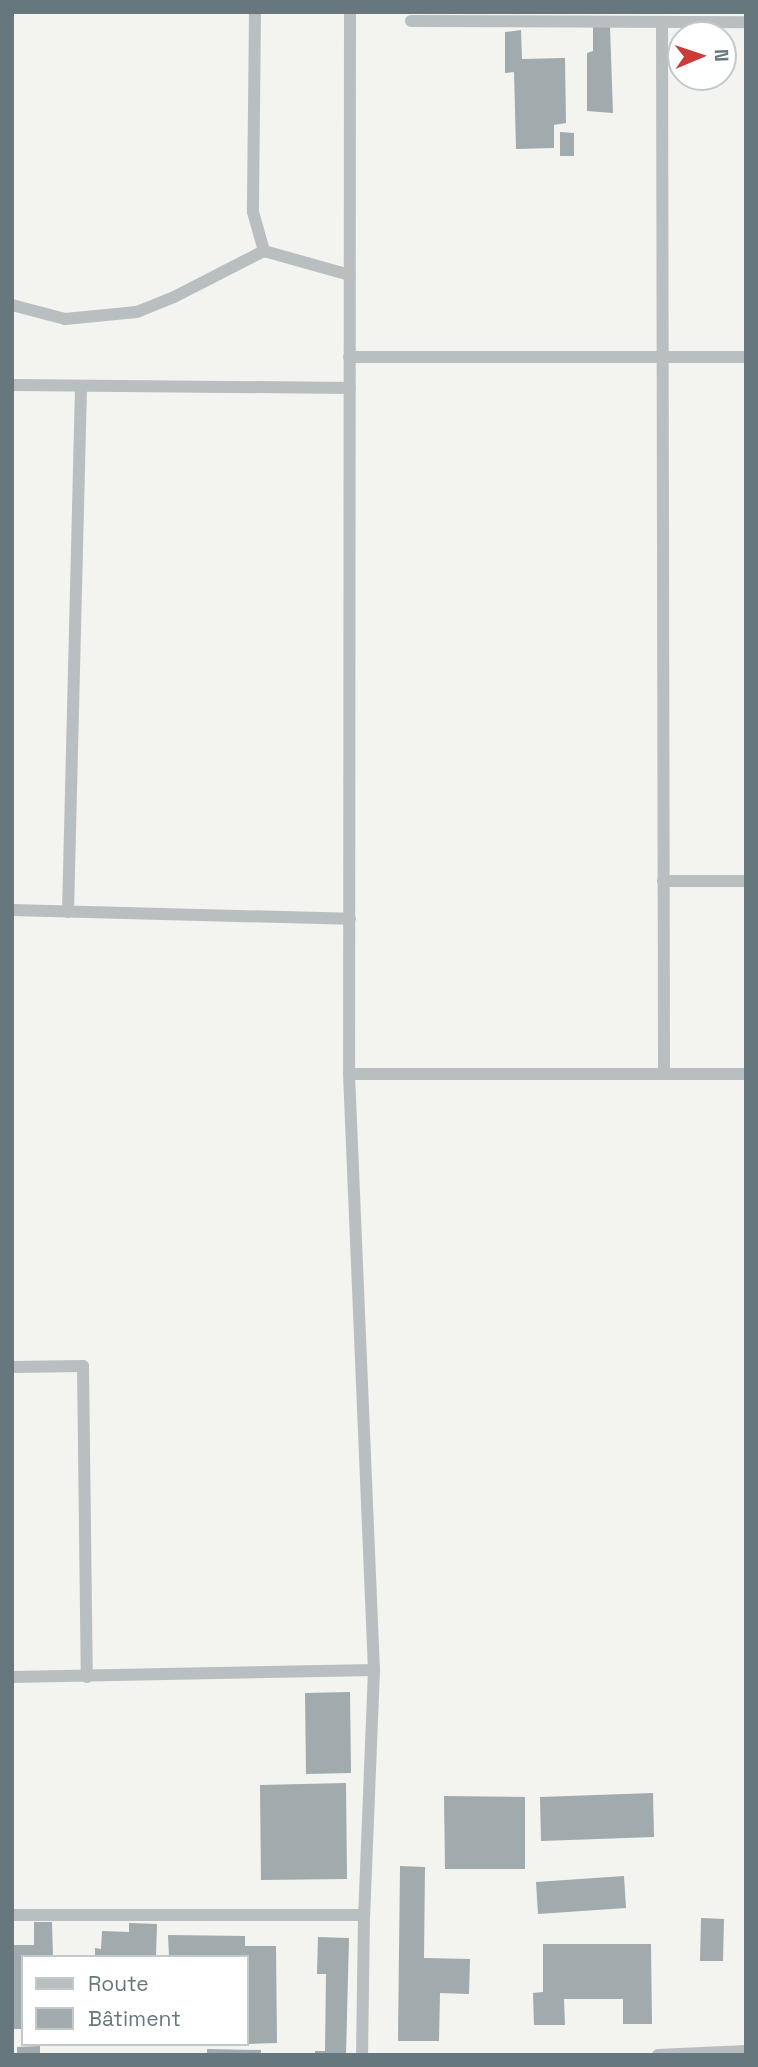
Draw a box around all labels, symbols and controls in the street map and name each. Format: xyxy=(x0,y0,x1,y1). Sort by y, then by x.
north arrow xyxy=(667,21,737,91)
text: N xyxy=(709,49,734,62)
legend xyxy=(21,1955,248,2046)
text: Route xyxy=(88,1970,149,1997)
text: Bâtiment xyxy=(88,2005,181,2032)

